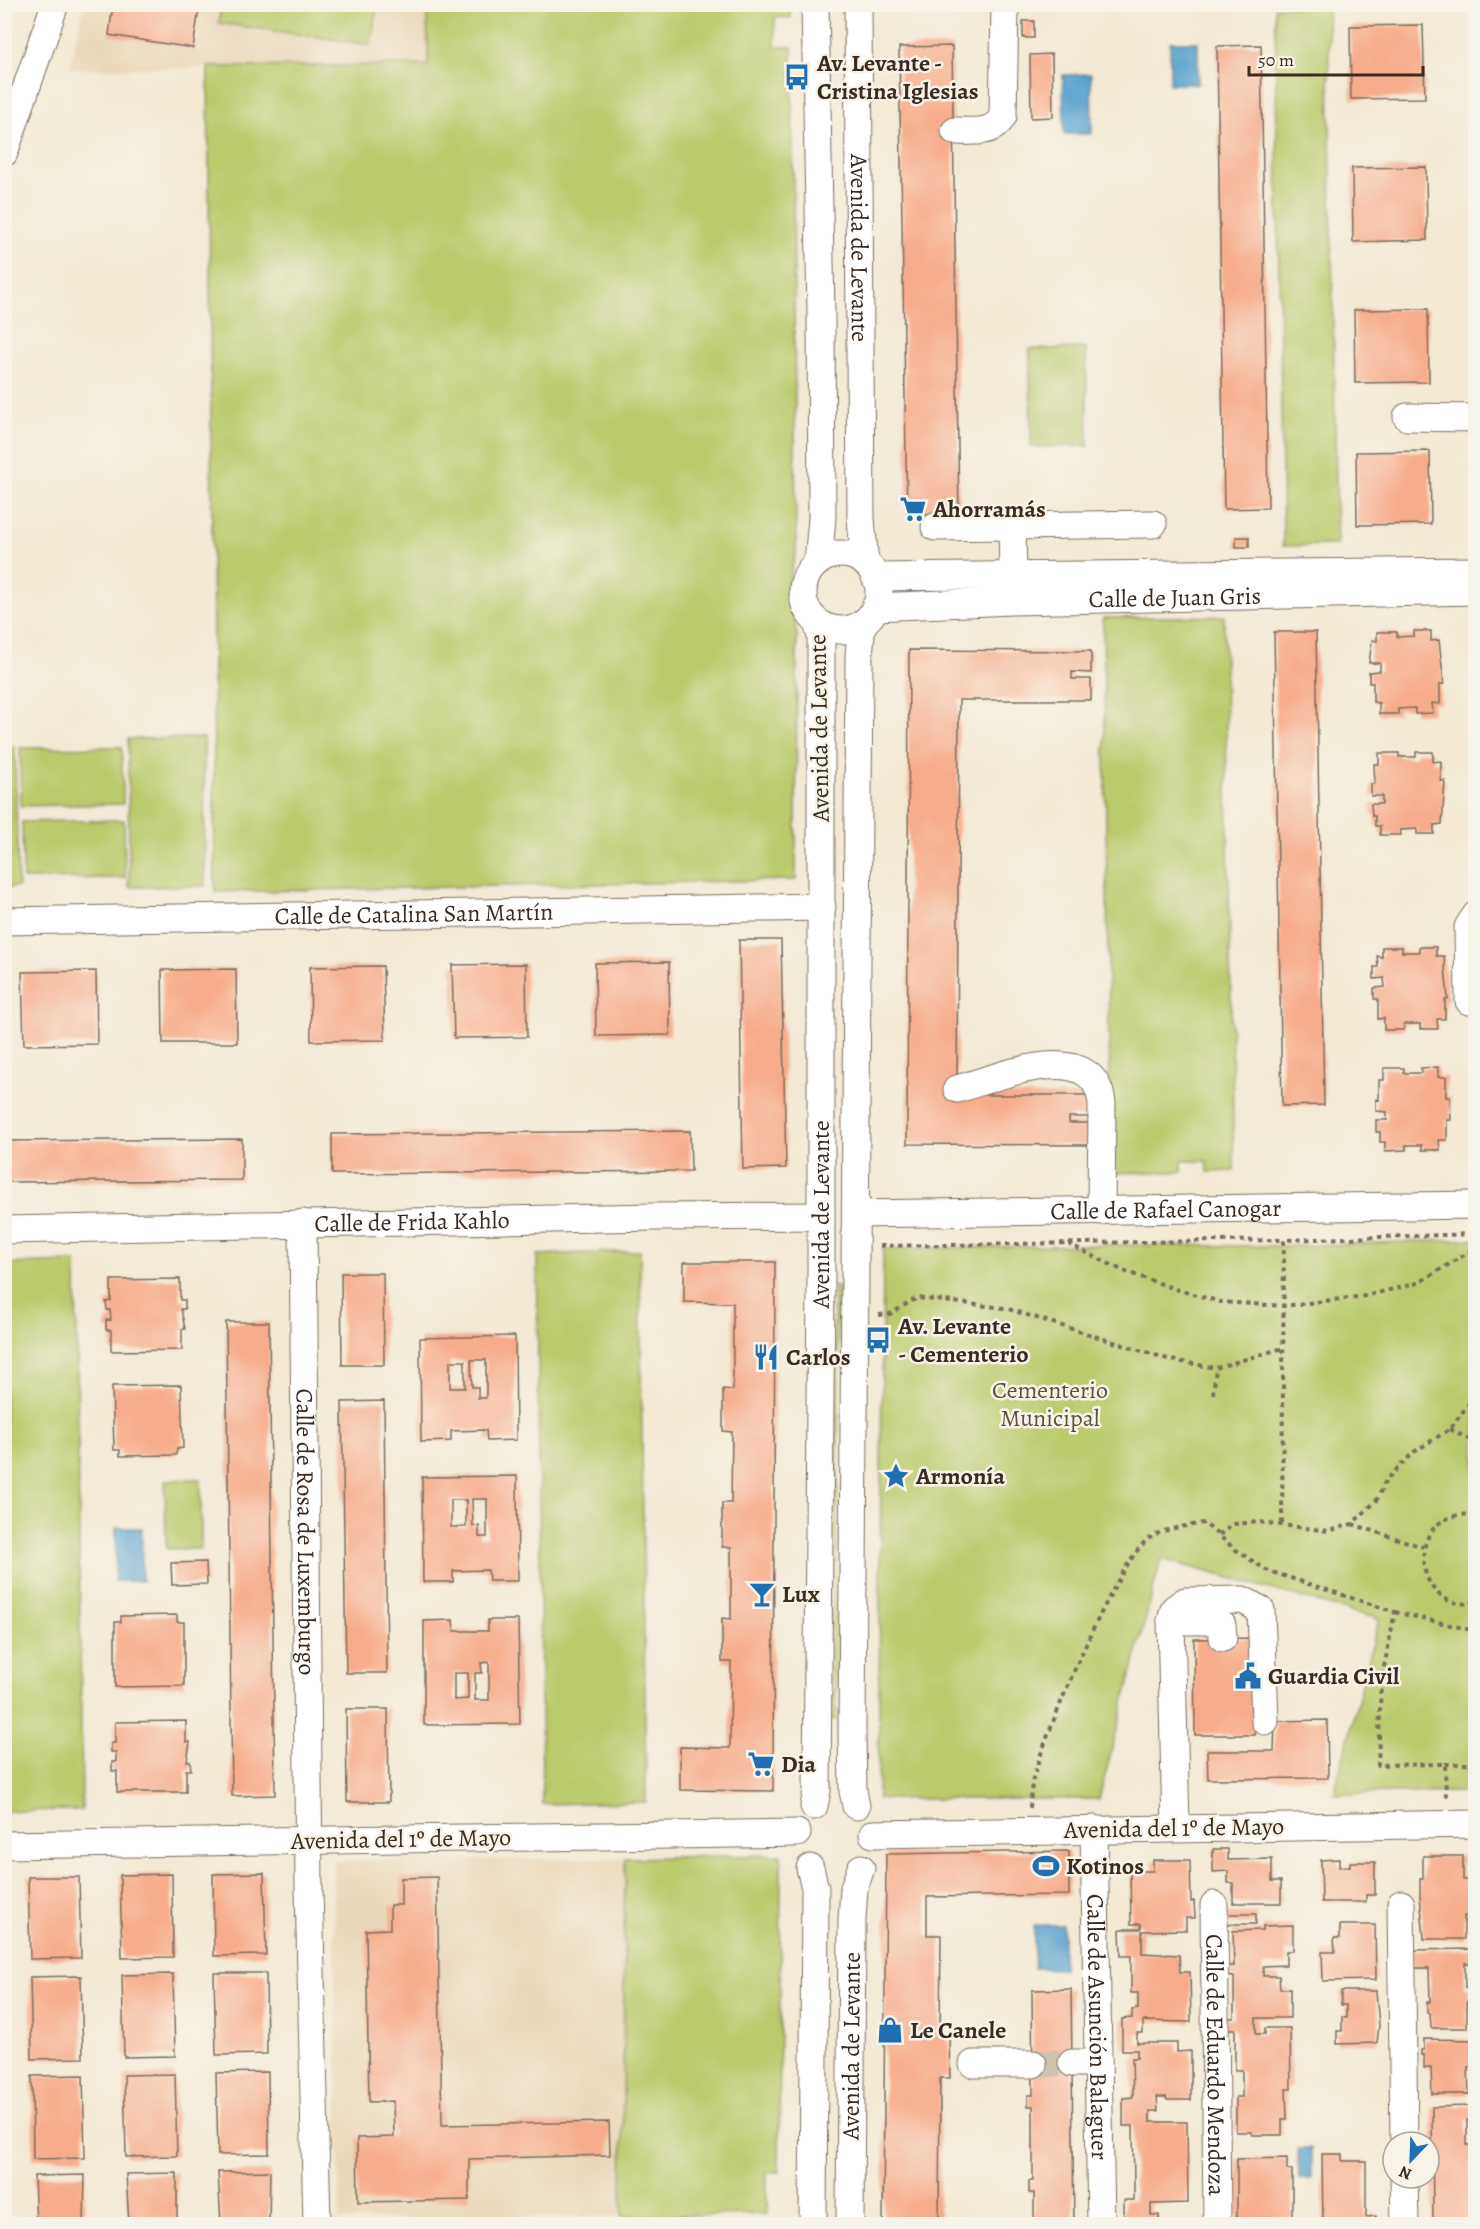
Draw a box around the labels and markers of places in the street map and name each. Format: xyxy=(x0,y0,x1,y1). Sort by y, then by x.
place label: Av. Levante - Cristina Iglesias xyxy=(816,47,979,107)
bus stop icon: Av. Levante - Cristina Iglesias xyxy=(782,62,812,92)
place label: Ahorramás xyxy=(932,493,1046,525)
supermarket icon: Ahorramás xyxy=(898,494,928,524)
place label: Av. Levante - Cementerio xyxy=(897,1310,1029,1370)
bus stop icon: Av. Levante - Cementerio xyxy=(863,1325,893,1355)
place label: Carlos xyxy=(786,1341,851,1373)
restaurant icon: Carlos xyxy=(751,1342,781,1372)
place label: Armonía xyxy=(915,1460,1005,1492)
place icon: Armonía xyxy=(881,1461,911,1491)
place label: Lux xyxy=(782,1578,820,1610)
bar icon: Lux xyxy=(747,1579,777,1609)
place label: Guardia Civil xyxy=(1268,1660,1400,1692)
public building icon: Guardia Civil xyxy=(1233,1661,1263,1691)
place label: Dia xyxy=(781,1748,817,1780)
supermarket icon: Dia xyxy=(746,1749,776,1779)
place label: Kotinos xyxy=(1066,1850,1144,1882)
sports icon: Kotinos xyxy=(1031,1851,1061,1881)
place label: Le Canele xyxy=(910,2014,1006,2046)
shop icon: Le Canele xyxy=(875,2015,905,2045)

